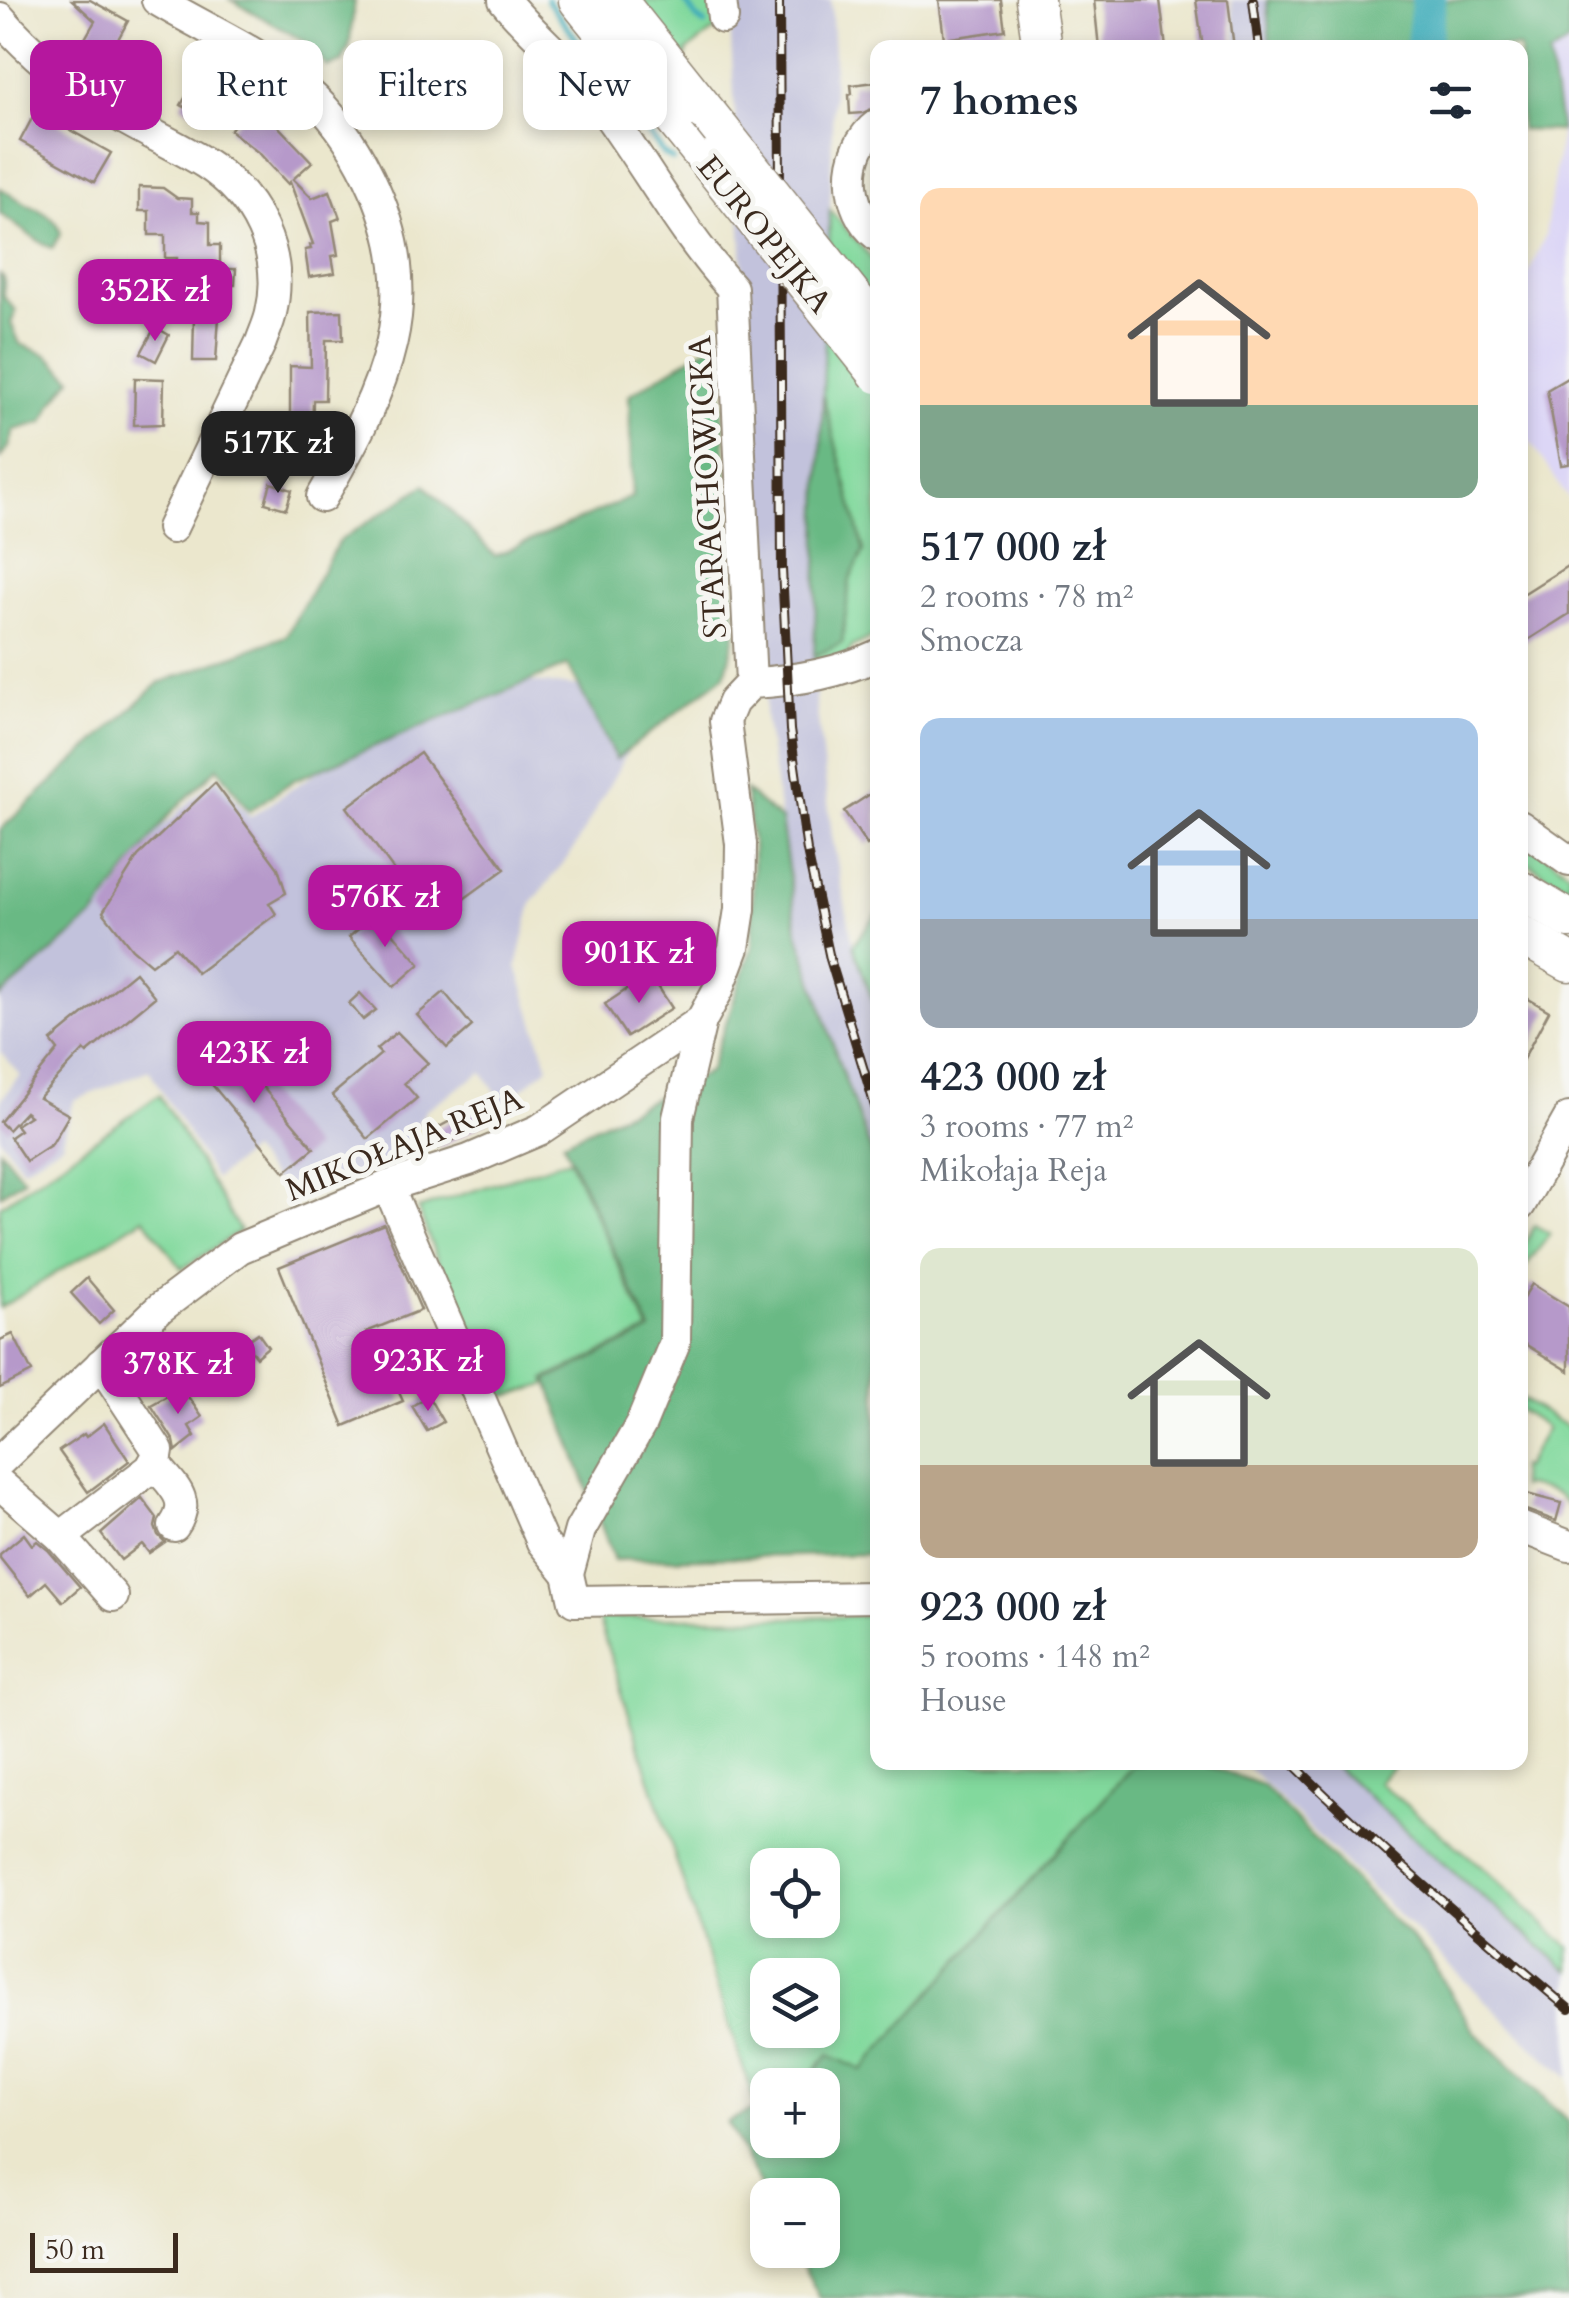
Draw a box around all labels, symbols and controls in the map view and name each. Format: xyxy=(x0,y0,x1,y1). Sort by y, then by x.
chip: Buy xyxy=(30,40,162,130)
chip: Rent xyxy=(182,40,323,130)
chip: Filters xyxy=(343,40,503,130)
chip: New xyxy=(523,40,667,130)
text: 7 homes xyxy=(920,72,1078,129)
icon: filters xyxy=(1423,73,1478,128)
street label: EUROPEJKA xyxy=(687,146,842,323)
icon: home xyxy=(1109,253,1289,433)
pin: 352K zł xyxy=(63,259,247,344)
text: 352K zł xyxy=(100,269,210,313)
street label: STARACHOWICKA xyxy=(678,334,738,640)
pin: 517K zł xyxy=(186,411,370,496)
text: 517K zł xyxy=(223,421,333,465)
text: 517 000 zł xyxy=(920,518,1106,575)
text: 2 rooms · 78 m² xyxy=(920,575,1133,619)
text: Smocza xyxy=(920,619,1023,663)
icon: home xyxy=(1109,783,1289,963)
pin: 576K zł xyxy=(293,865,477,950)
text: 576K zł xyxy=(330,875,440,919)
pin: 901K zł xyxy=(547,921,731,1006)
text: 901K zł xyxy=(584,931,694,975)
pin: 423K zł xyxy=(162,1021,346,1106)
text: 423K zł xyxy=(199,1031,309,1075)
text: 423 000 zł xyxy=(920,1048,1106,1105)
street label: MIKOŁAJA REJA xyxy=(279,1077,530,1213)
text: 3 rooms · 77 m² xyxy=(920,1105,1133,1149)
text: Mikołaja Reja xyxy=(920,1149,1107,1193)
icon: home xyxy=(1109,1313,1289,1493)
pin: 923K zł xyxy=(336,1329,520,1414)
pin: 378K zł xyxy=(86,1332,270,1417)
text: 923K zł xyxy=(373,1339,483,1383)
text: 378K zł xyxy=(123,1342,233,1386)
text: 923 000 zł xyxy=(920,1578,1106,1635)
text: 5 rooms · 148 m² xyxy=(920,1635,1150,1679)
text: House xyxy=(920,1679,1007,1723)
map controls xyxy=(750,1848,840,2268)
button: locate xyxy=(750,1848,840,1938)
button: layers xyxy=(750,1958,840,2048)
button: + xyxy=(750,2068,840,2158)
button: − xyxy=(750,2178,840,2268)
scale bar xyxy=(30,2228,178,2272)
text: 50 m xyxy=(45,2231,105,2269)

